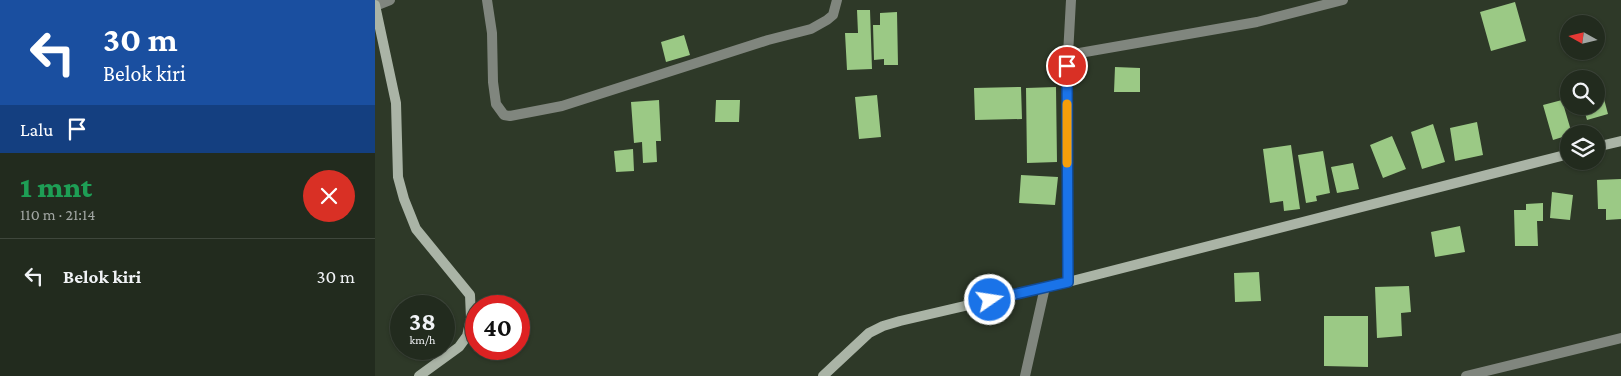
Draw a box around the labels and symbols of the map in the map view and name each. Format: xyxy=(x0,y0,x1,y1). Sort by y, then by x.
north arrow xyxy=(1560,15,1605,60)
pin xyxy=(1046,45,1088,87)
position arrow xyxy=(963,273,1015,325)
speed limit sign: 40 xyxy=(465,295,530,360)

